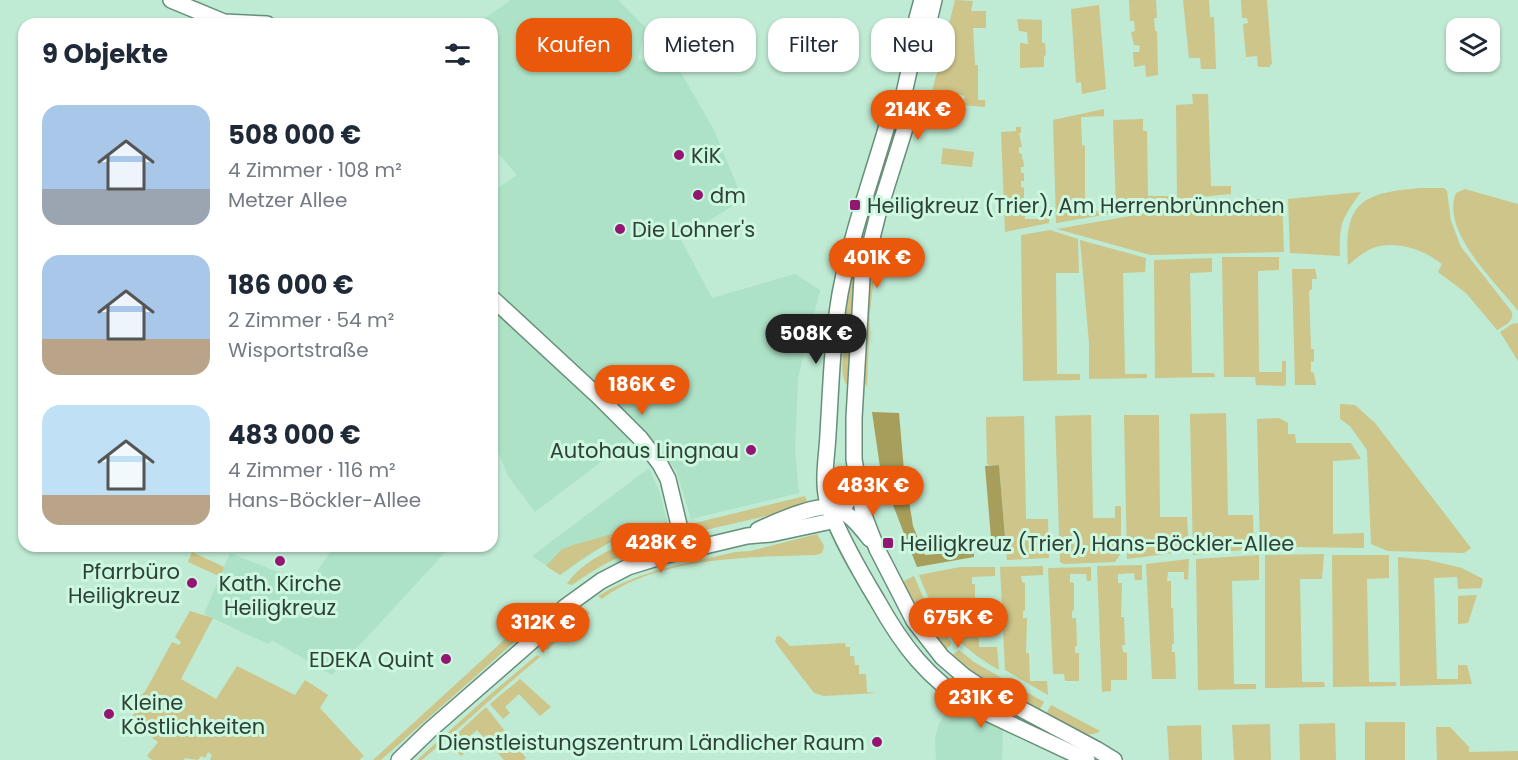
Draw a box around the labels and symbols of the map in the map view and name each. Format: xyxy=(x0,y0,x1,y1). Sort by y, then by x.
pin: 214K € xyxy=(869,90,967,141)
place label: KiK xyxy=(691,141,722,170)
marker: KiK xyxy=(672,148,686,162)
place label: dm xyxy=(710,181,746,210)
marker: dm xyxy=(691,188,705,202)
place label: Heiligkreuz (Trier), Am Herrenbrünnchen xyxy=(867,191,1285,220)
marker: Heiligkreuz (Trier), Am Herrenbrünnchen xyxy=(848,198,862,212)
place label: Die Lohner's xyxy=(632,215,755,244)
marker: Die Lohner's xyxy=(613,222,627,236)
pin: 401K € xyxy=(828,238,926,289)
pin: 508K € xyxy=(767,314,865,365)
pin: 186K € xyxy=(593,365,691,416)
place label: Autohaus Lingnau xyxy=(550,436,739,465)
marker: Autohaus Lingnau xyxy=(744,443,758,457)
pin: 483K € xyxy=(824,466,922,517)
pin: 428K € xyxy=(612,523,710,574)
place label: Heiligkreuz (Trier), Hans-Böckler-Allee xyxy=(900,529,1294,558)
marker: Heiligkreuz (Trier), Hans-Böckler-Allee xyxy=(881,536,895,550)
marker: Kath. Kirche Heiligkreuz xyxy=(273,554,287,568)
place label: Pfarrbüro Heiligkreuz xyxy=(68,557,180,610)
place label: Kath. Kirche Heiligkreuz xyxy=(219,569,341,622)
marker: Pfarrbüro Heiligkreuz xyxy=(185,576,199,590)
pin: 675K € xyxy=(909,598,1007,649)
pin: 312K € xyxy=(494,603,592,654)
place label: EDEKA Quint xyxy=(309,645,434,674)
marker: EDEKA Quint xyxy=(439,652,453,666)
pin: 231K € xyxy=(932,678,1030,729)
place label: Kleine Köstlichkeiten xyxy=(121,688,265,741)
marker: Kleine Köstlichkeiten xyxy=(102,707,116,721)
place label: Dienstleistungszentrum Ländlicher Raum xyxy=(438,728,865,757)
marker: Dienstleistungszentrum Ländlicher Raum xyxy=(870,735,884,749)

